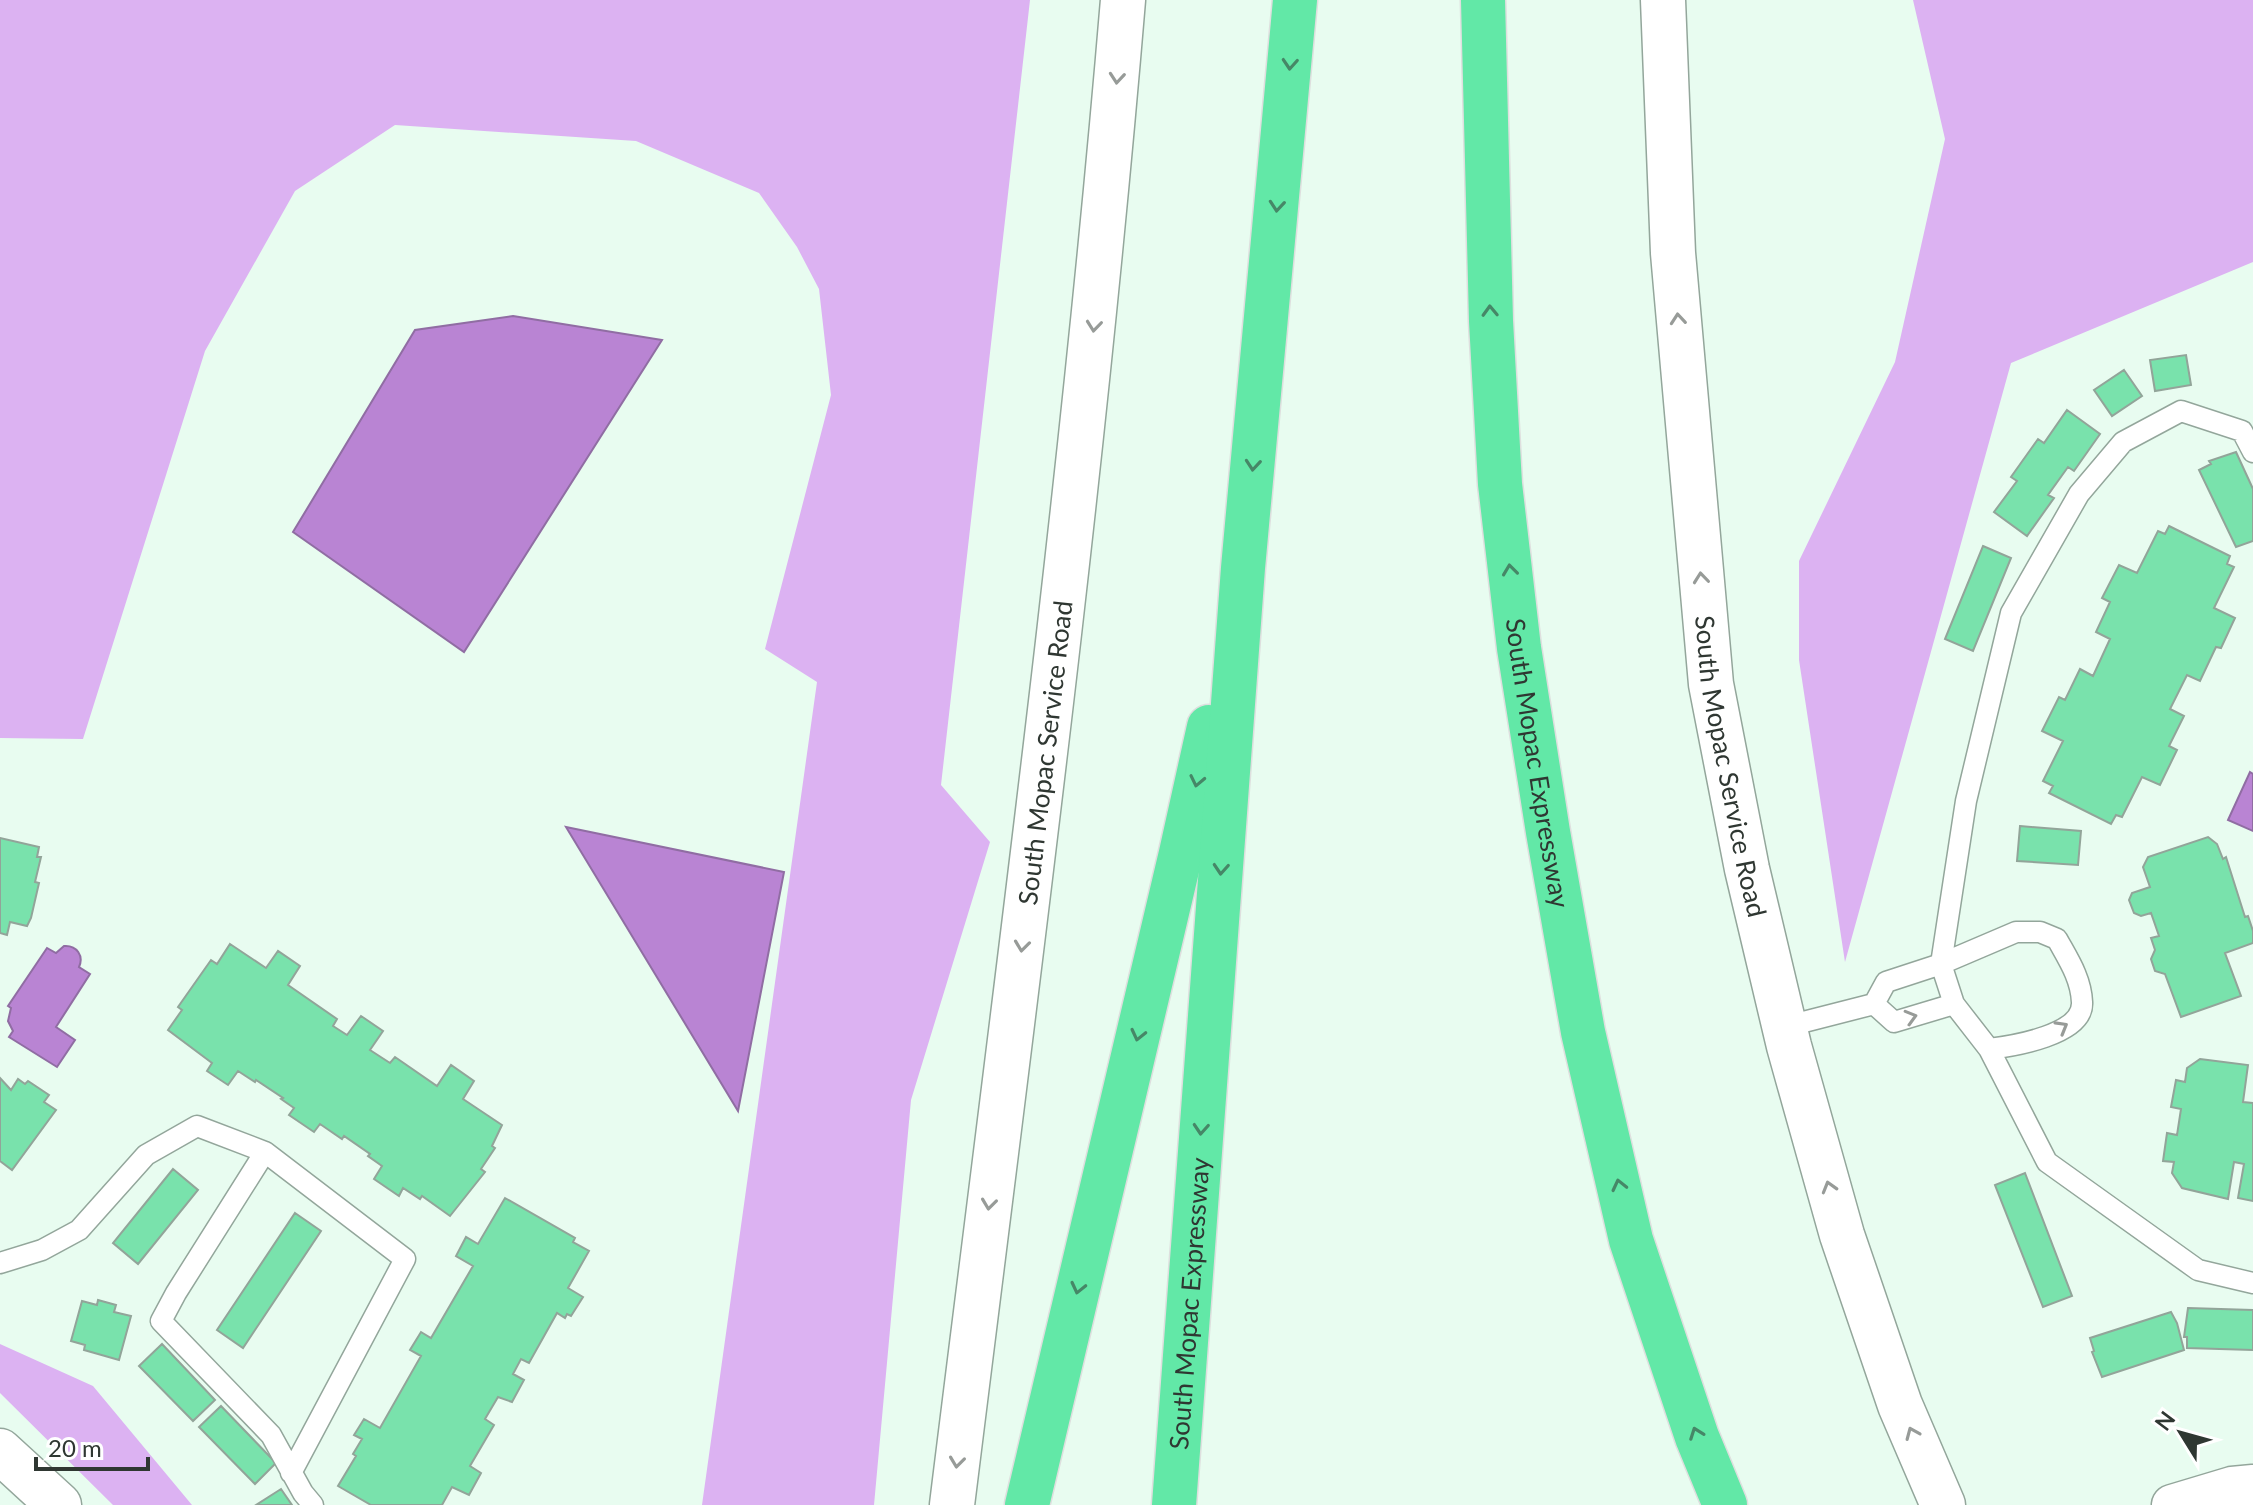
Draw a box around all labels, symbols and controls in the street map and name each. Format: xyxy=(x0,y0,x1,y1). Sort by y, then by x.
one-way arrow xyxy=(1282,58,1299,71)
one-way arrow xyxy=(1109,72,1126,85)
one-way arrow xyxy=(1269,200,1286,213)
one-way arrow xyxy=(1482,304,1499,317)
one-way arrow xyxy=(1670,312,1687,325)
one-way arrow xyxy=(1085,320,1102,333)
one-way arrow xyxy=(1244,459,1261,472)
one-way arrow xyxy=(1502,564,1519,577)
one-way arrow xyxy=(1693,571,1710,584)
street label: South Mopac Service Road xyxy=(1011,599,1079,907)
street label: South Mopac Service Road xyxy=(1689,614,1774,920)
street label: South Mopac Expressway xyxy=(1500,616,1577,911)
one-way arrow xyxy=(1189,774,1206,788)
one-way arrow xyxy=(1213,863,1230,876)
one-way arrow xyxy=(1013,940,1030,953)
one-way arrow xyxy=(1904,1009,1918,1026)
one-way arrow xyxy=(2053,1021,2068,1037)
one-way arrow xyxy=(1130,1027,1147,1041)
one-way arrow xyxy=(1193,1123,1210,1136)
street label: South Mopac Expressway xyxy=(1162,1156,1216,1451)
one-way arrow xyxy=(1611,1178,1628,1192)
one-way arrow xyxy=(1821,1181,1838,1195)
one-way arrow xyxy=(981,1198,998,1211)
one-way arrow xyxy=(1071,1280,1088,1294)
north arrow xyxy=(2141,1393,2221,1473)
text: N xyxy=(2149,1406,2181,1436)
scale bar xyxy=(36,1421,148,1471)
one-way arrow xyxy=(1689,1426,1705,1440)
one-way arrow xyxy=(1906,1427,1922,1441)
text: 20 m xyxy=(48,1433,102,1462)
one-way arrow xyxy=(949,1455,966,1469)

